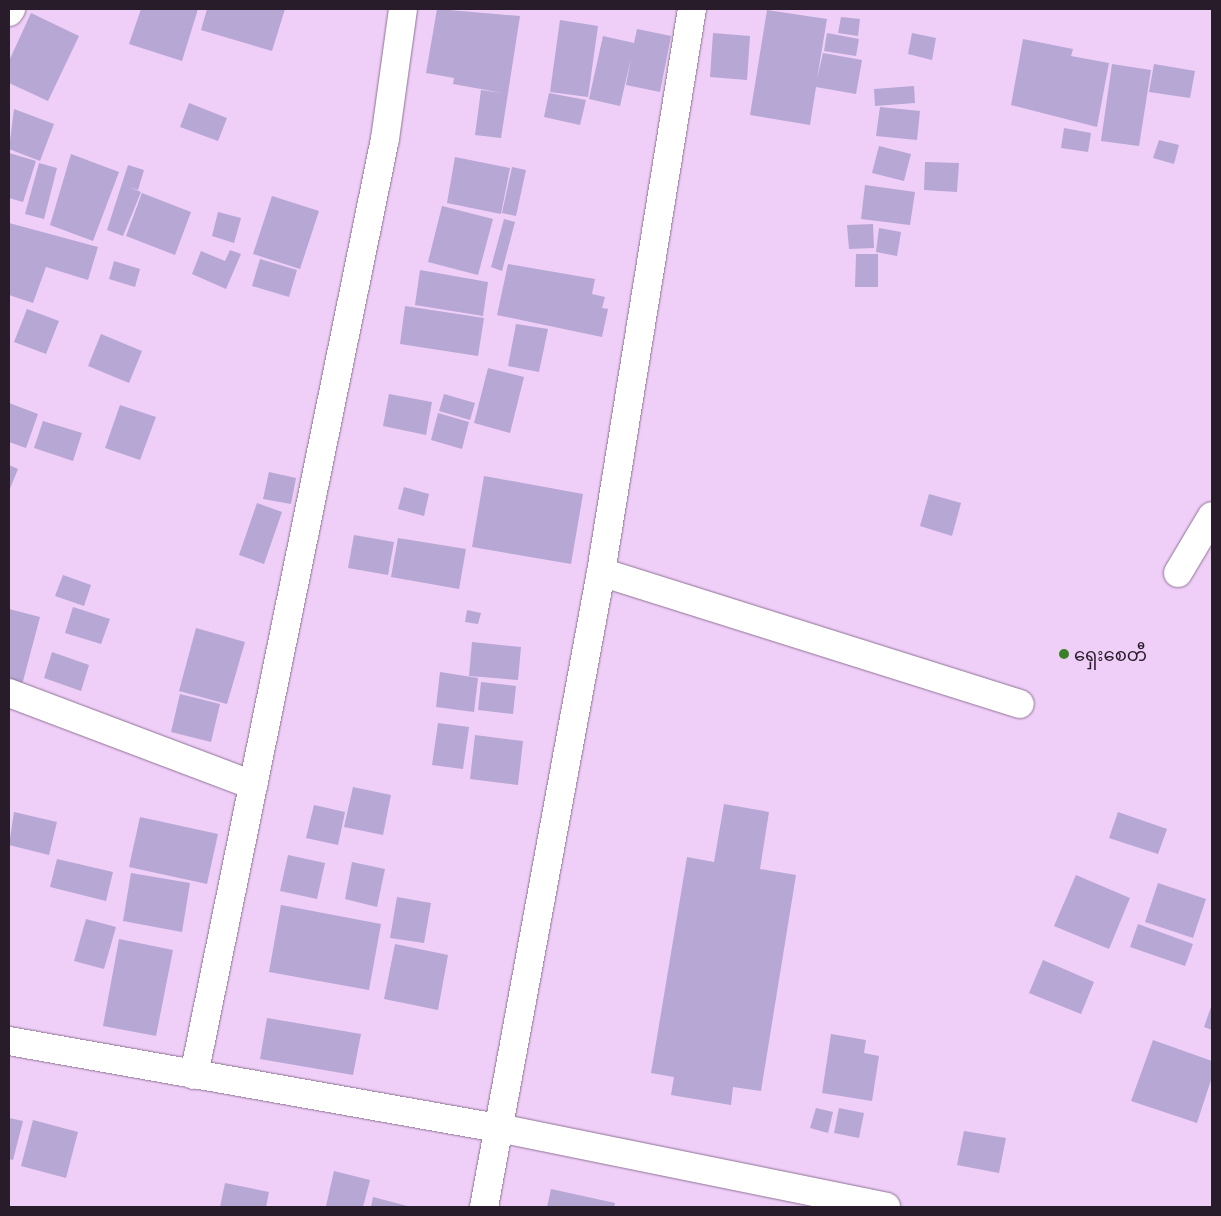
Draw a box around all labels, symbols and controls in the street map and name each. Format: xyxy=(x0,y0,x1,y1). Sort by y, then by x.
place label: ရှေးစေတီ xyxy=(1074,643,1147,665)
marker: ရှေးစေတီ xyxy=(1058,648,1070,660)

